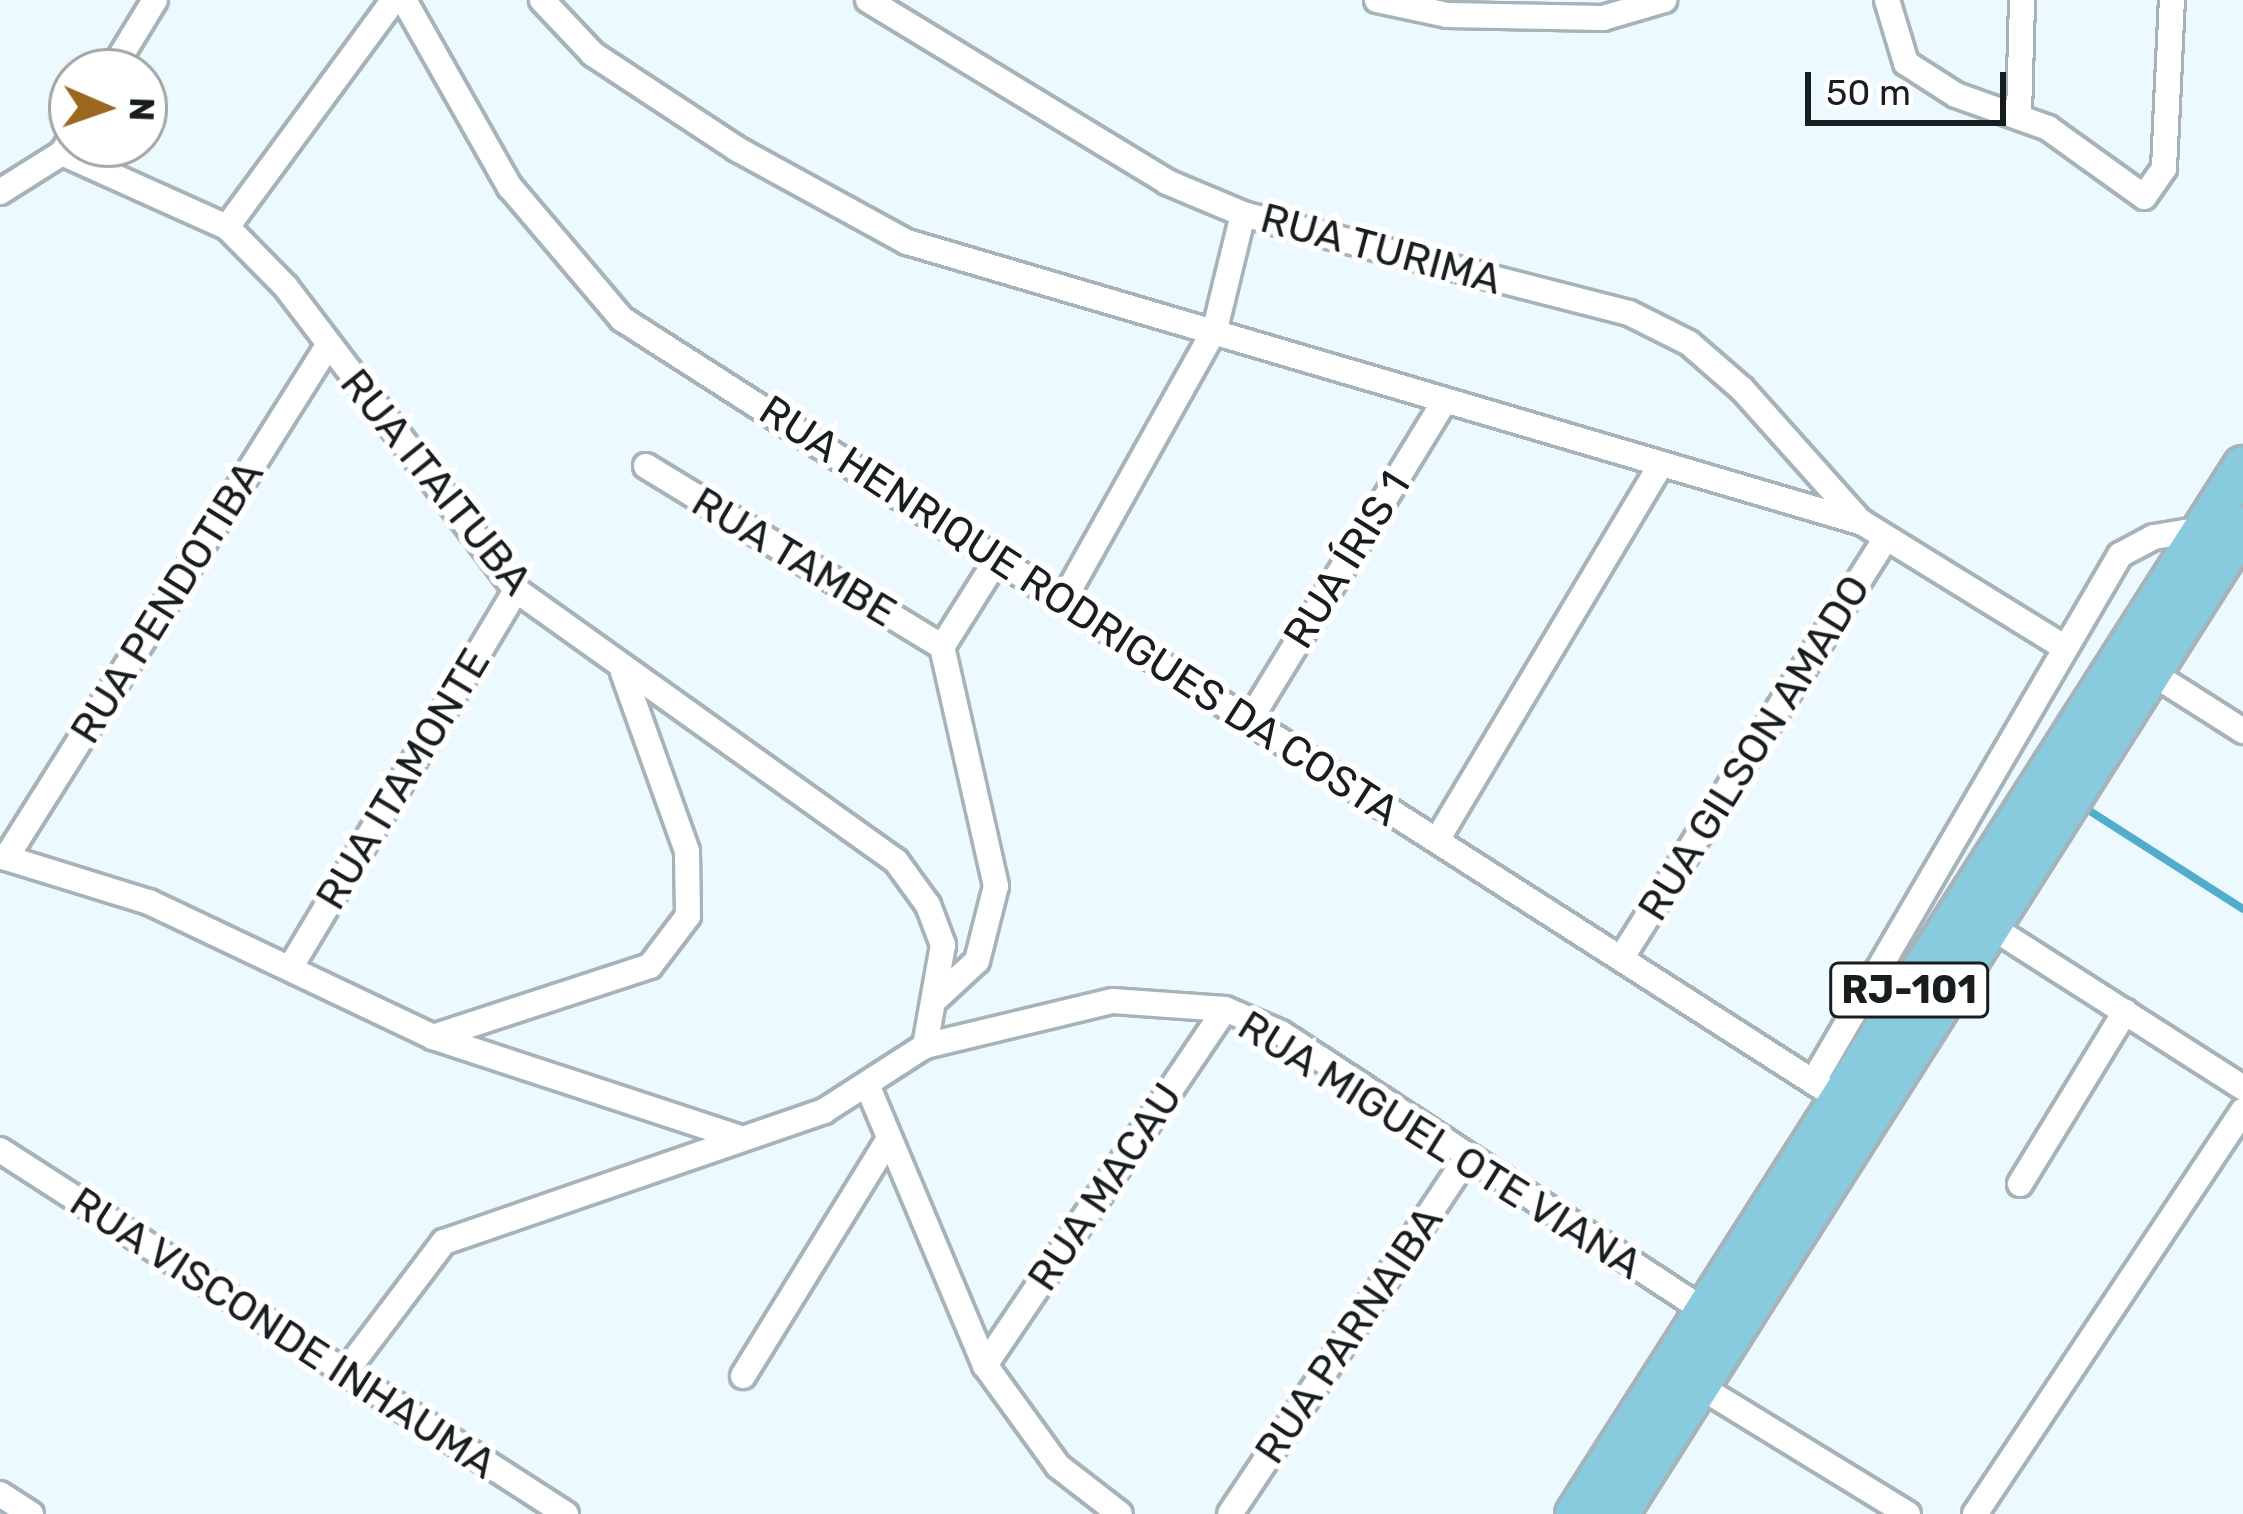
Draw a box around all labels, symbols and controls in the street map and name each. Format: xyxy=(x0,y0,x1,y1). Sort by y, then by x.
north arrow xyxy=(48,48,168,168)
scale bar xyxy=(1811,48,2012,122)
text: 50 m xyxy=(1826,71,1911,114)
text: N xyxy=(122,97,161,122)
street label: RUA TURIMA xyxy=(1254,192,1508,306)
street label: RUA ITAITUBA xyxy=(329,359,543,605)
street label: RUA HENRIQUE RODRIGUES DA COSTA xyxy=(749,384,1409,838)
street label: RUA PENDOTIBA xyxy=(60,451,274,753)
street label: RUA ÍRIS 1 xyxy=(1273,462,1421,658)
street label: RUA TAMBE xyxy=(682,476,906,638)
street label: RUA GILSON AMADO xyxy=(1627,565,1881,931)
street label: RUA ITAMONTE xyxy=(305,639,501,919)
road number: RJ-101 xyxy=(1828,957,1990,1023)
street label: RUA MIGUEL OTE VIANA xyxy=(1228,999,1652,1291)
street label: RUA MACAU xyxy=(1017,1073,1193,1301)
street label: RUA VISCONDE INHAUMA xyxy=(60,1176,506,1490)
street label: RUA PARNAIBA xyxy=(1244,1196,1454,1474)

